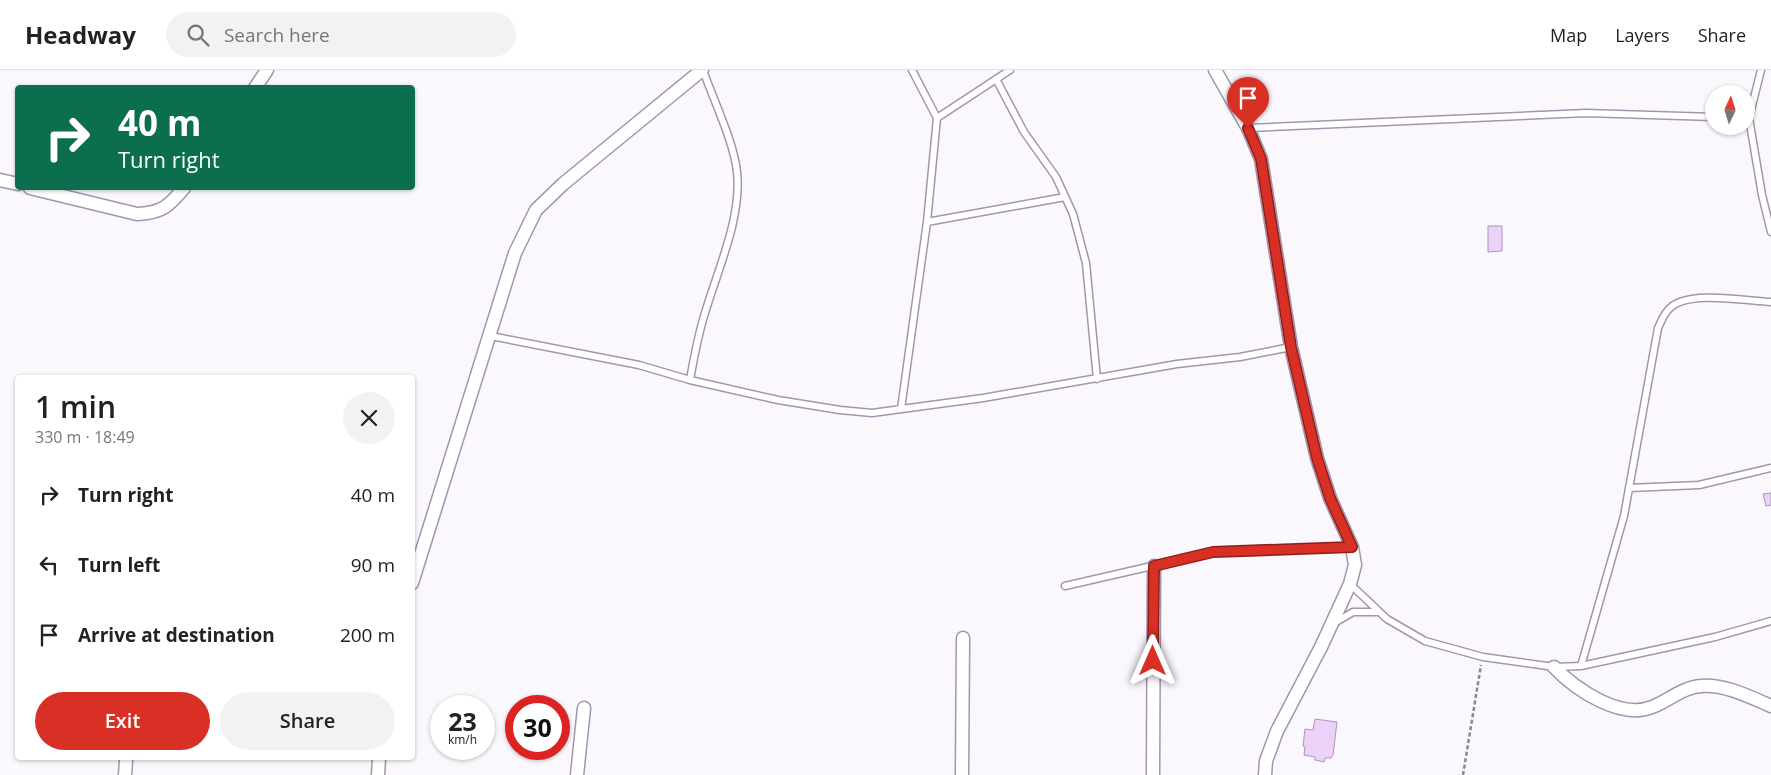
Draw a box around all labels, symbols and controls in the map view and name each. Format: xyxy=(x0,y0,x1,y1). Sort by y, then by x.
search box xyxy=(166,12,516,57)
text: Headway xyxy=(25,18,136,51)
icon: search xyxy=(184,21,212,49)
text: Search here xyxy=(224,22,330,48)
text: Map xyxy=(1550,23,1587,47)
text: Layers xyxy=(1615,23,1670,47)
text: Share xyxy=(1698,23,1746,47)
pin xyxy=(1227,77,1269,128)
icon: arrive xyxy=(1234,84,1262,112)
north arrow xyxy=(1705,85,1755,135)
map controls xyxy=(1705,85,1755,135)
text: 40 m xyxy=(118,99,201,146)
icon: right xyxy=(35,105,100,170)
text: Turn right xyxy=(118,144,220,174)
text: 1 min xyxy=(35,386,116,427)
button: close xyxy=(343,392,395,444)
text: 330 m · 18:49 xyxy=(35,426,135,448)
icon: right xyxy=(35,481,63,509)
text: Turn right xyxy=(78,482,173,508)
text: 40 m xyxy=(351,482,395,508)
icon: left xyxy=(35,551,63,579)
text: Turn left xyxy=(78,552,160,578)
text: 90 m xyxy=(351,552,395,578)
icon: arrive xyxy=(35,621,63,649)
text: Arrive at destination xyxy=(78,622,275,648)
text: 200 m xyxy=(340,622,395,648)
position arrow xyxy=(1126,634,1178,686)
button: Exit xyxy=(35,692,210,750)
button: Share xyxy=(220,692,395,750)
speed limit sign: 30 xyxy=(505,695,570,760)
text: 23 xyxy=(448,704,477,738)
text: km/h xyxy=(448,731,477,748)

